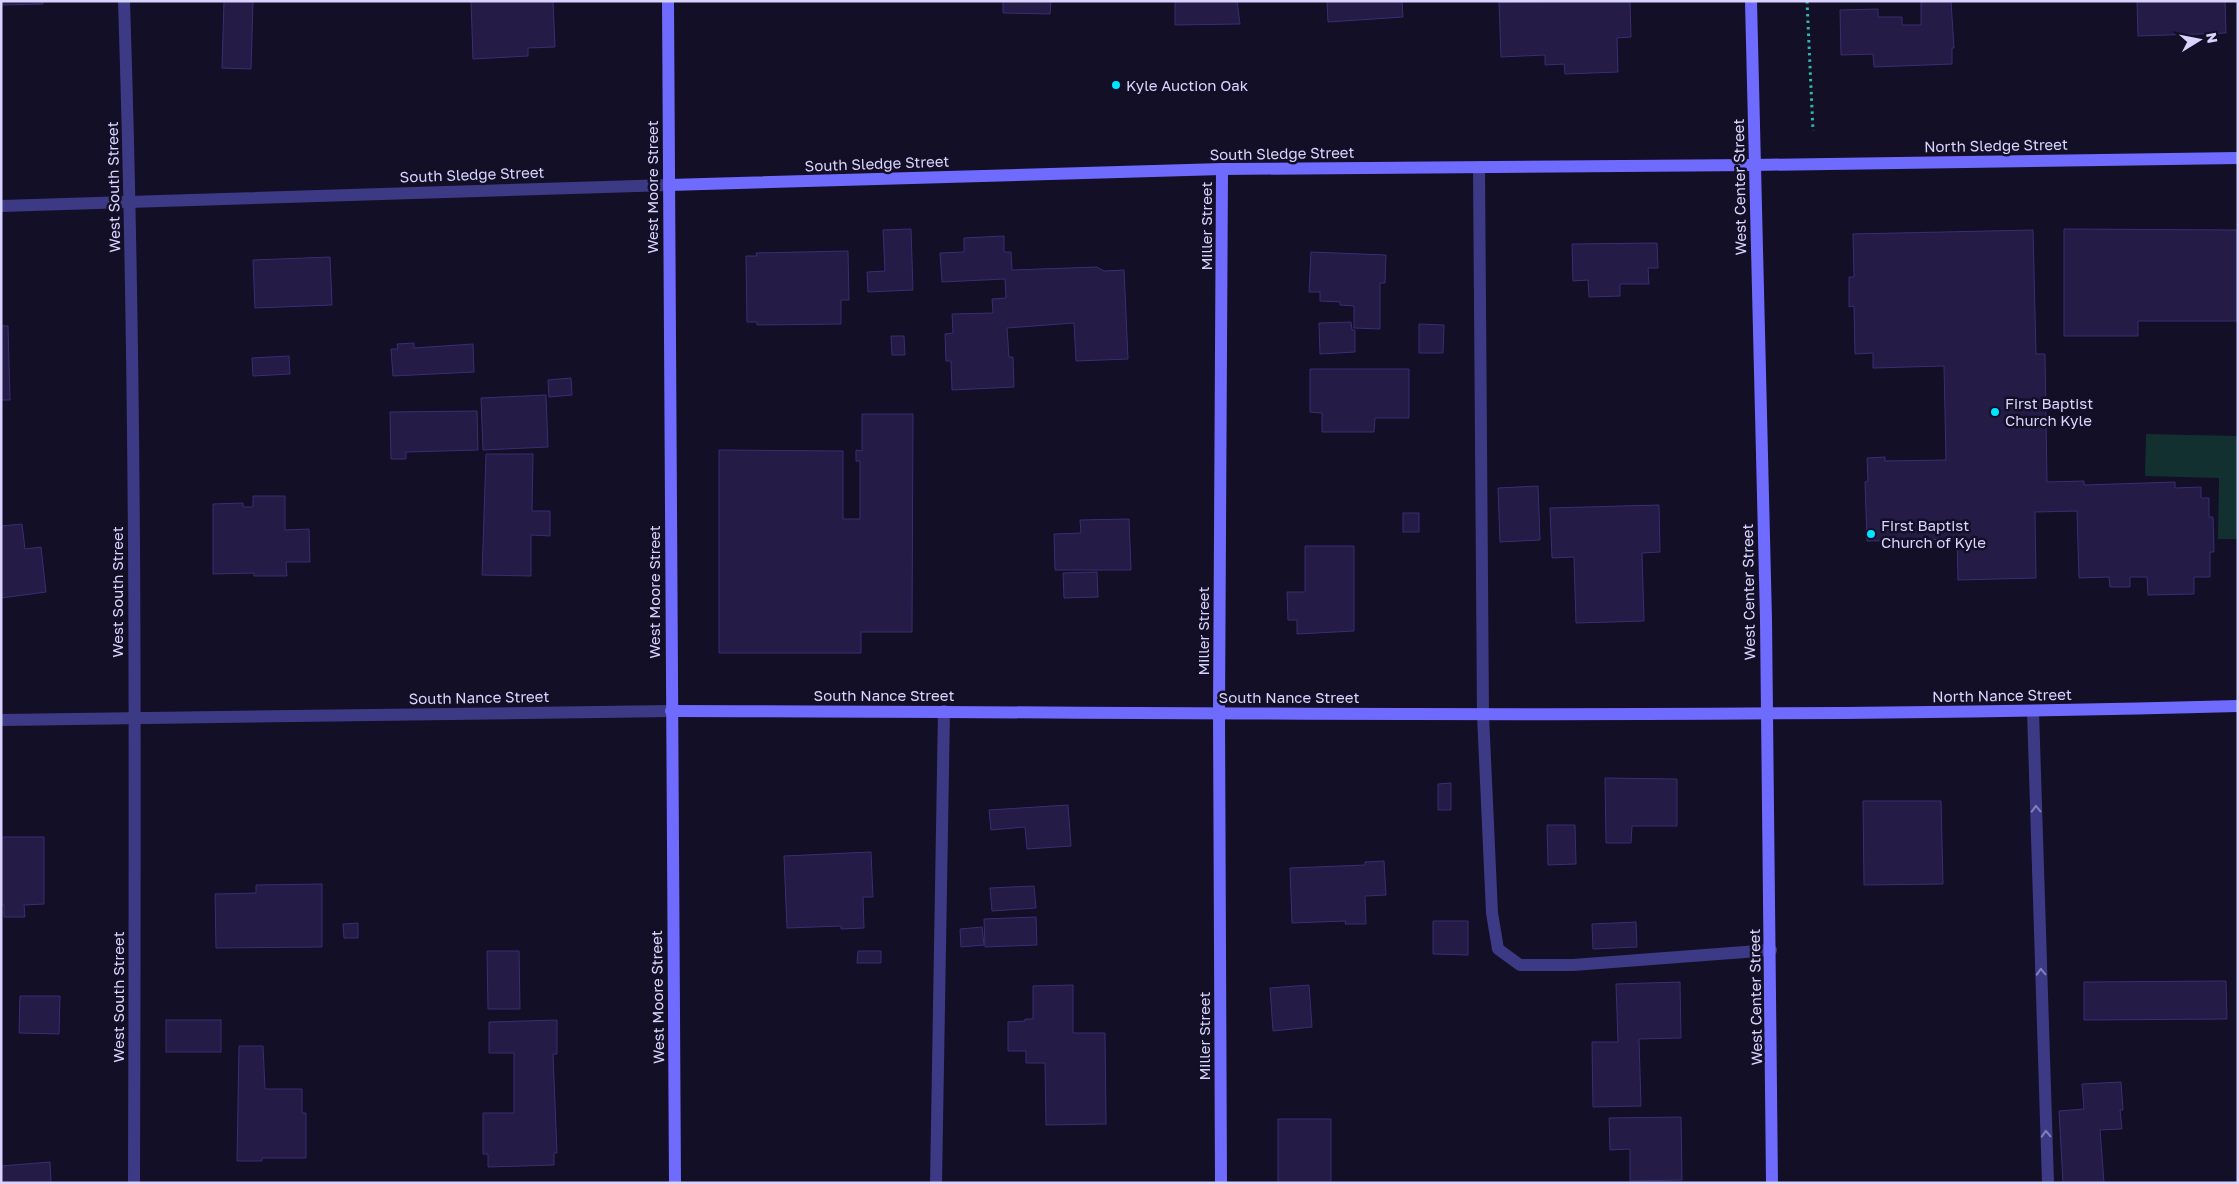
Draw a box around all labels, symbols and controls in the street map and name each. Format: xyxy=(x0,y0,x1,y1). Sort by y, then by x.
north arrow xyxy=(2174,15,2224,65)
text: N xyxy=(2203,31,2222,44)
place label: Kyle Auction Oak xyxy=(1126,76,1249,94)
marker: Kyle Auction Oak xyxy=(1110,79,1122,91)
street label: West Center Street xyxy=(1729,118,1749,256)
street label: West Moore Street xyxy=(643,120,661,254)
street label: West South Street xyxy=(103,121,123,253)
street label: North Sledge Street xyxy=(1924,135,2068,155)
street label: South Sledge Street xyxy=(1209,143,1355,163)
street label: South Sledge Street xyxy=(804,151,950,175)
street label: South Sledge Street xyxy=(399,162,545,186)
street label: Miller Street xyxy=(1197,181,1215,271)
place label: First Baptist Church Kyle xyxy=(2005,394,2093,429)
marker: First Baptist Church Kyle xyxy=(1989,406,2001,418)
place label: First Baptist Church of Kyle xyxy=(1881,516,1986,551)
street label: West Center Street xyxy=(1738,523,1758,661)
street label: West Moore Street xyxy=(645,525,663,659)
street label: West South Street xyxy=(108,526,126,658)
marker: First Baptist Church of Kyle xyxy=(1865,528,1877,540)
street label: Miller Street xyxy=(1194,586,1212,676)
street label: North Nance Street xyxy=(1932,685,2072,705)
street label: South Nance Street xyxy=(814,686,954,704)
street label: South Nance Street xyxy=(408,687,550,707)
street label: South Nance Street xyxy=(1219,688,1359,706)
one-way arrow xyxy=(2031,805,2041,812)
street label: West Center Street xyxy=(1745,928,1765,1066)
street label: West Moore Street xyxy=(647,930,667,1064)
street label: West South Street xyxy=(109,931,127,1063)
one-way arrow xyxy=(2036,967,2046,975)
street label: Miller Street xyxy=(1195,991,1213,1081)
one-way arrow xyxy=(2041,1130,2052,1138)

